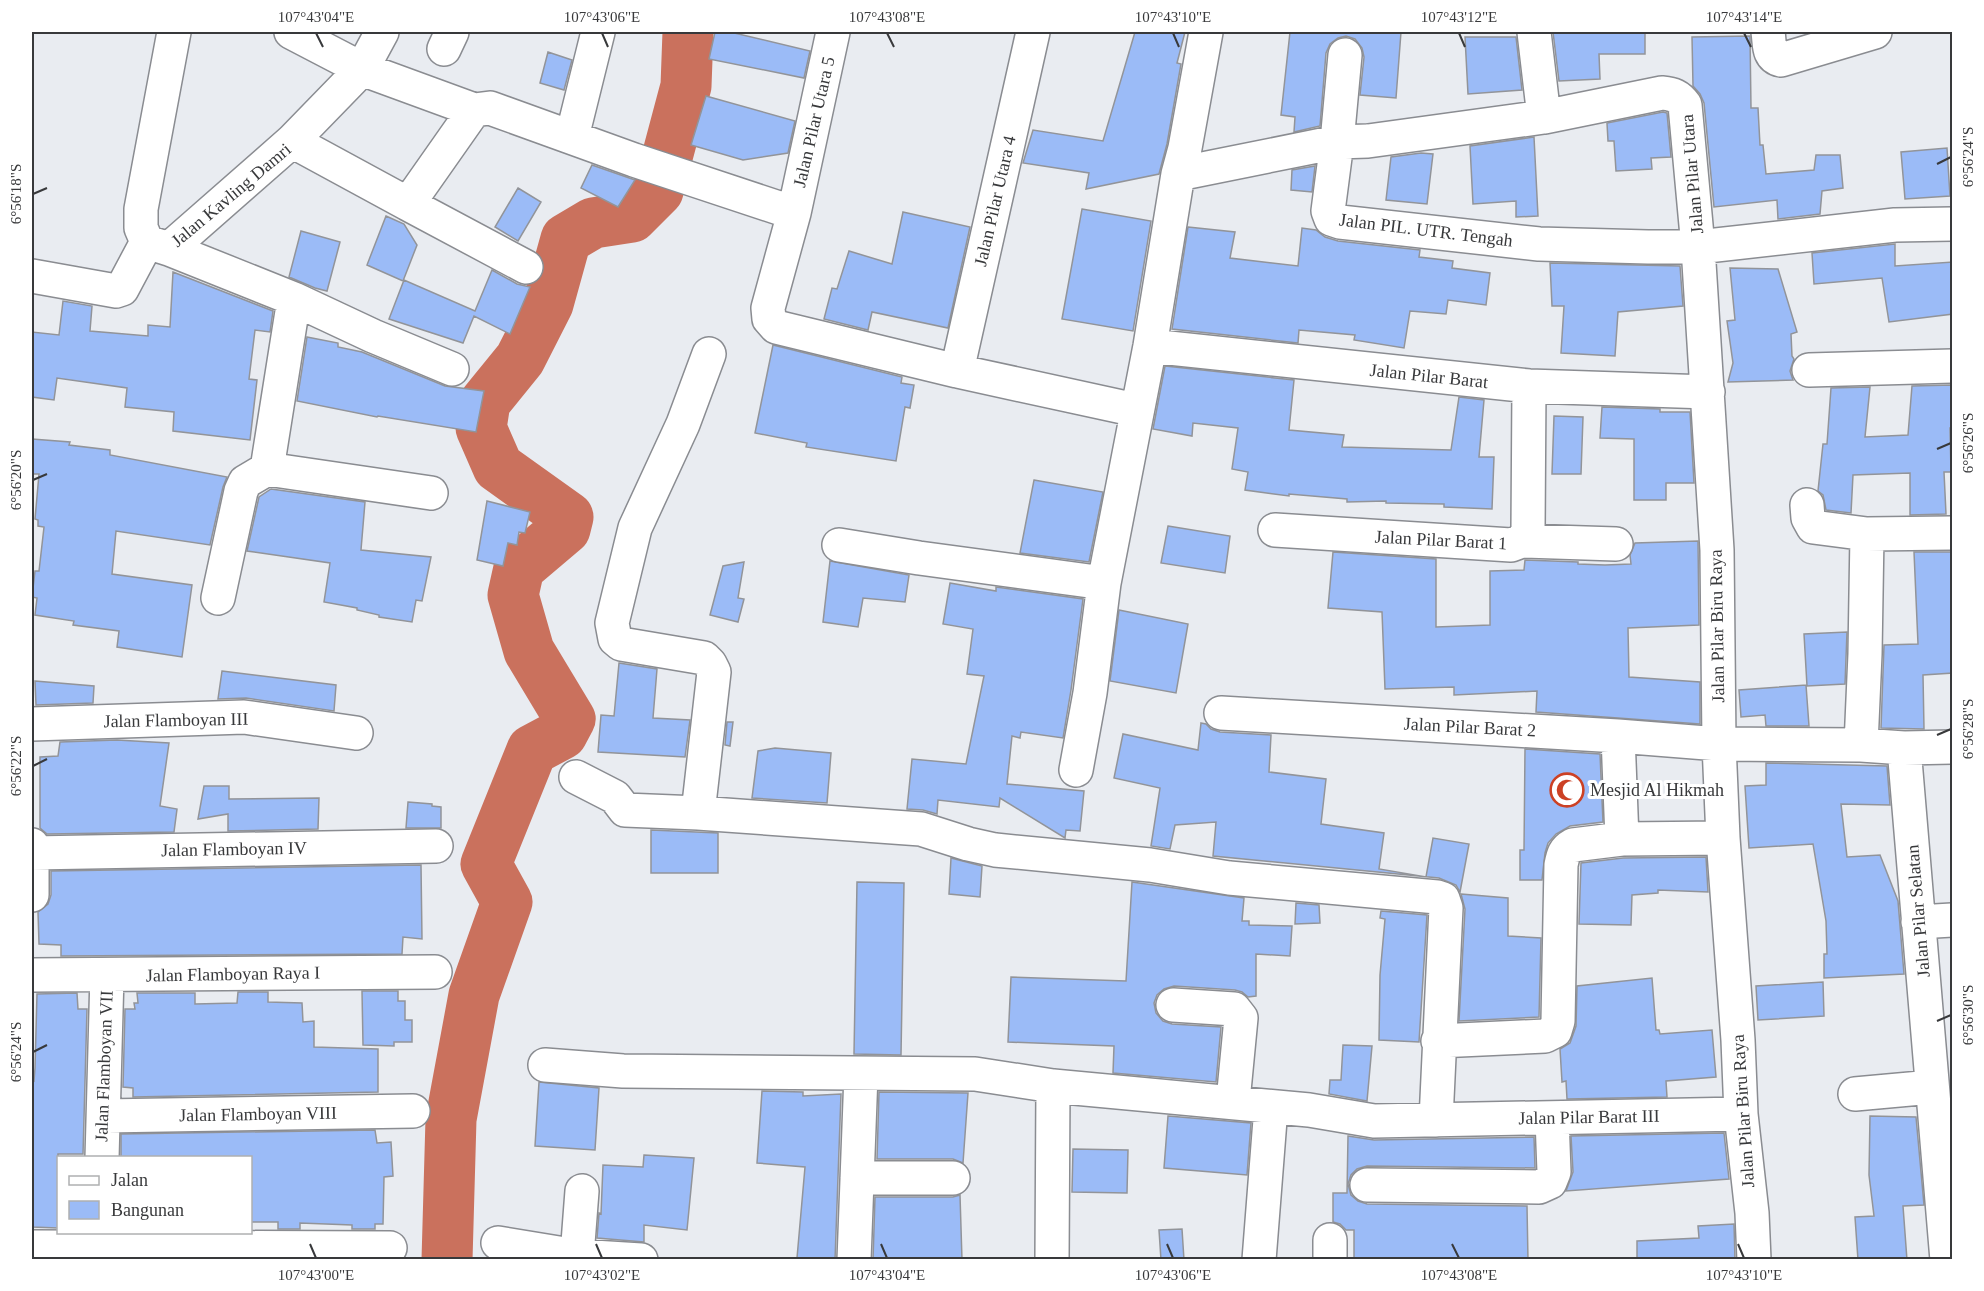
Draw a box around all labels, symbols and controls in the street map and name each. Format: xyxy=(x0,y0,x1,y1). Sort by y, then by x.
text: 107°43'04"E xyxy=(278,9,354,25)
text: 107°43'06"E xyxy=(564,9,640,25)
text: 107°43'08"E xyxy=(849,9,925,25)
text: 107°43'10"E xyxy=(1135,9,1211,25)
text: 107°43'12"E xyxy=(1421,9,1497,25)
text: 107°43'14"E xyxy=(1706,9,1782,25)
street label: Jalan Pilar Utara 5 xyxy=(789,55,839,189)
street label: Jalan Pilar Utara xyxy=(1677,113,1707,235)
text: 6°56'24"S xyxy=(1960,127,1976,187)
street label: Jalan Pilar Utara 4 xyxy=(970,134,1020,268)
street label: Jalan Kavling Damri xyxy=(167,139,295,251)
text: 6°56'18"S xyxy=(8,164,24,224)
street label: Jalan PIL. UTR. Tengah xyxy=(1338,209,1514,251)
street label: Jalan Pilar Barat xyxy=(1369,360,1489,392)
text: 6°56'26"S xyxy=(1960,413,1976,473)
text: 6°56'20"S xyxy=(8,450,24,510)
street label: Jalan Pilar Barat 1 xyxy=(1374,527,1508,553)
street label: Jalan Pilar Biru Raya xyxy=(1706,549,1728,703)
text: 6°56'28"S xyxy=(1960,699,1976,759)
street label: Jalan Flamboyan III xyxy=(103,709,249,731)
street label: Jalan Pilar Barat 2 xyxy=(1403,714,1537,740)
text: 6°56'22"S xyxy=(8,736,24,796)
mosque icon: Mesjid Al Hikmah xyxy=(1549,772,1585,808)
place label: Mesjid Al Hikmah xyxy=(1590,780,1724,800)
street label: Jalan Flamboyan IV xyxy=(161,838,307,860)
street label: Jalan Pilar Selatan xyxy=(1902,844,1934,978)
street label: Jalan Flamboyan Raya I xyxy=(146,962,320,986)
text: 6°56'30"S xyxy=(1960,985,1976,1045)
street label: Jalan Flamboyan VII xyxy=(91,990,117,1142)
text: 6°56'24"S xyxy=(8,1022,24,1082)
street label: Jalan Pilar Biru Raya xyxy=(1728,1034,1758,1188)
street label: Jalan Flamboyan VIII xyxy=(179,1103,337,1125)
street label: Jalan Pilar Barat III xyxy=(1518,1106,1660,1128)
legend xyxy=(57,1156,252,1234)
text: Jalan xyxy=(111,1170,148,1190)
text: Bangunan xyxy=(111,1200,184,1220)
text: 107°43'00"E xyxy=(278,1267,354,1283)
text: 107°43'02"E xyxy=(564,1267,640,1283)
text: 107°43'04"E xyxy=(849,1267,925,1283)
text: 107°43'06"E xyxy=(1135,1267,1211,1283)
text: 107°43'08"E xyxy=(1421,1267,1497,1283)
text: 107°43'10"E xyxy=(1706,1267,1782,1283)

